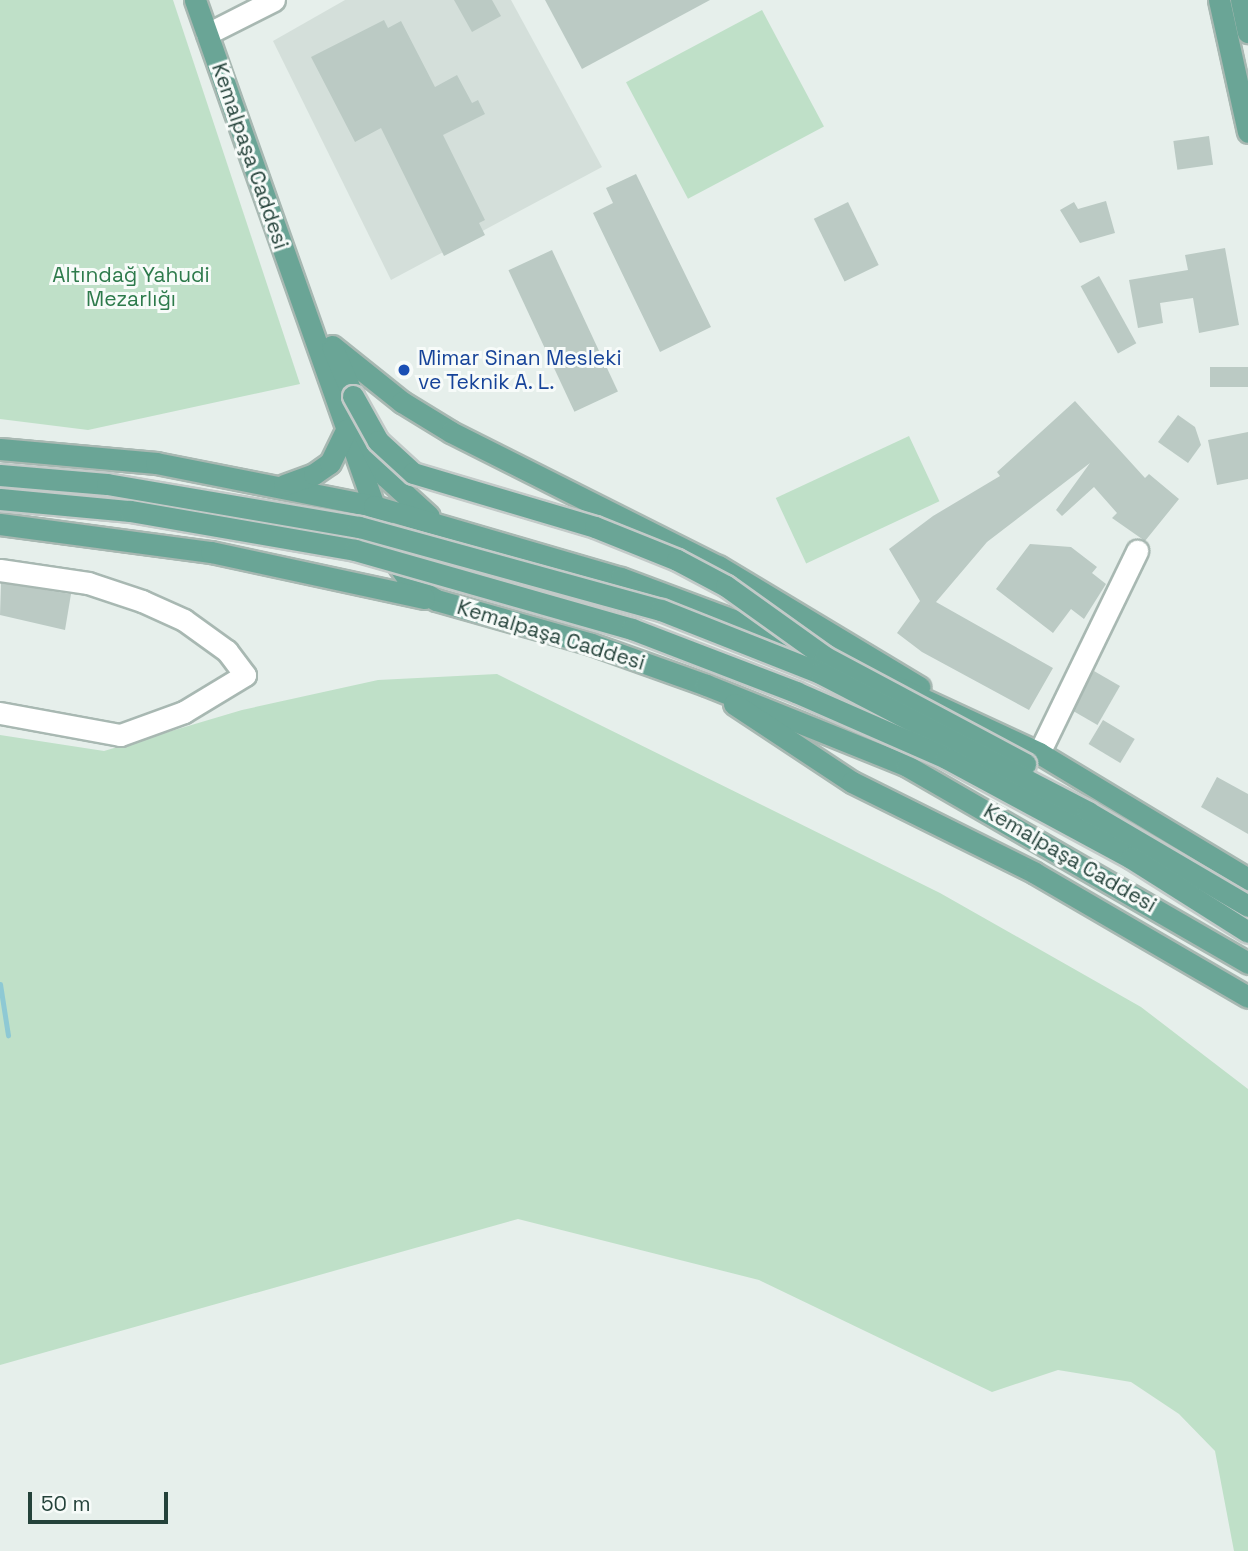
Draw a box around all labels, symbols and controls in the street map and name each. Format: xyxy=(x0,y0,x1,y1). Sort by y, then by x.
street label: Kemalpaşa Caddesi xyxy=(206,60,294,252)
park label: Altındağ Yahudi Mezarlığı xyxy=(52,262,210,312)
place label: Mimar Sinan Mesleki ve Teknik A. L. xyxy=(418,345,622,395)
marker: Mimar Sinan Mesleki ve Teknik A. L. xyxy=(396,362,412,378)
street label: Kemalpaşa Caddesi xyxy=(454,594,648,676)
street label: Kemalpaşa Caddesi xyxy=(979,798,1161,918)
scale bar xyxy=(32,1478,172,1522)
text: 50 m xyxy=(41,1490,91,1517)

